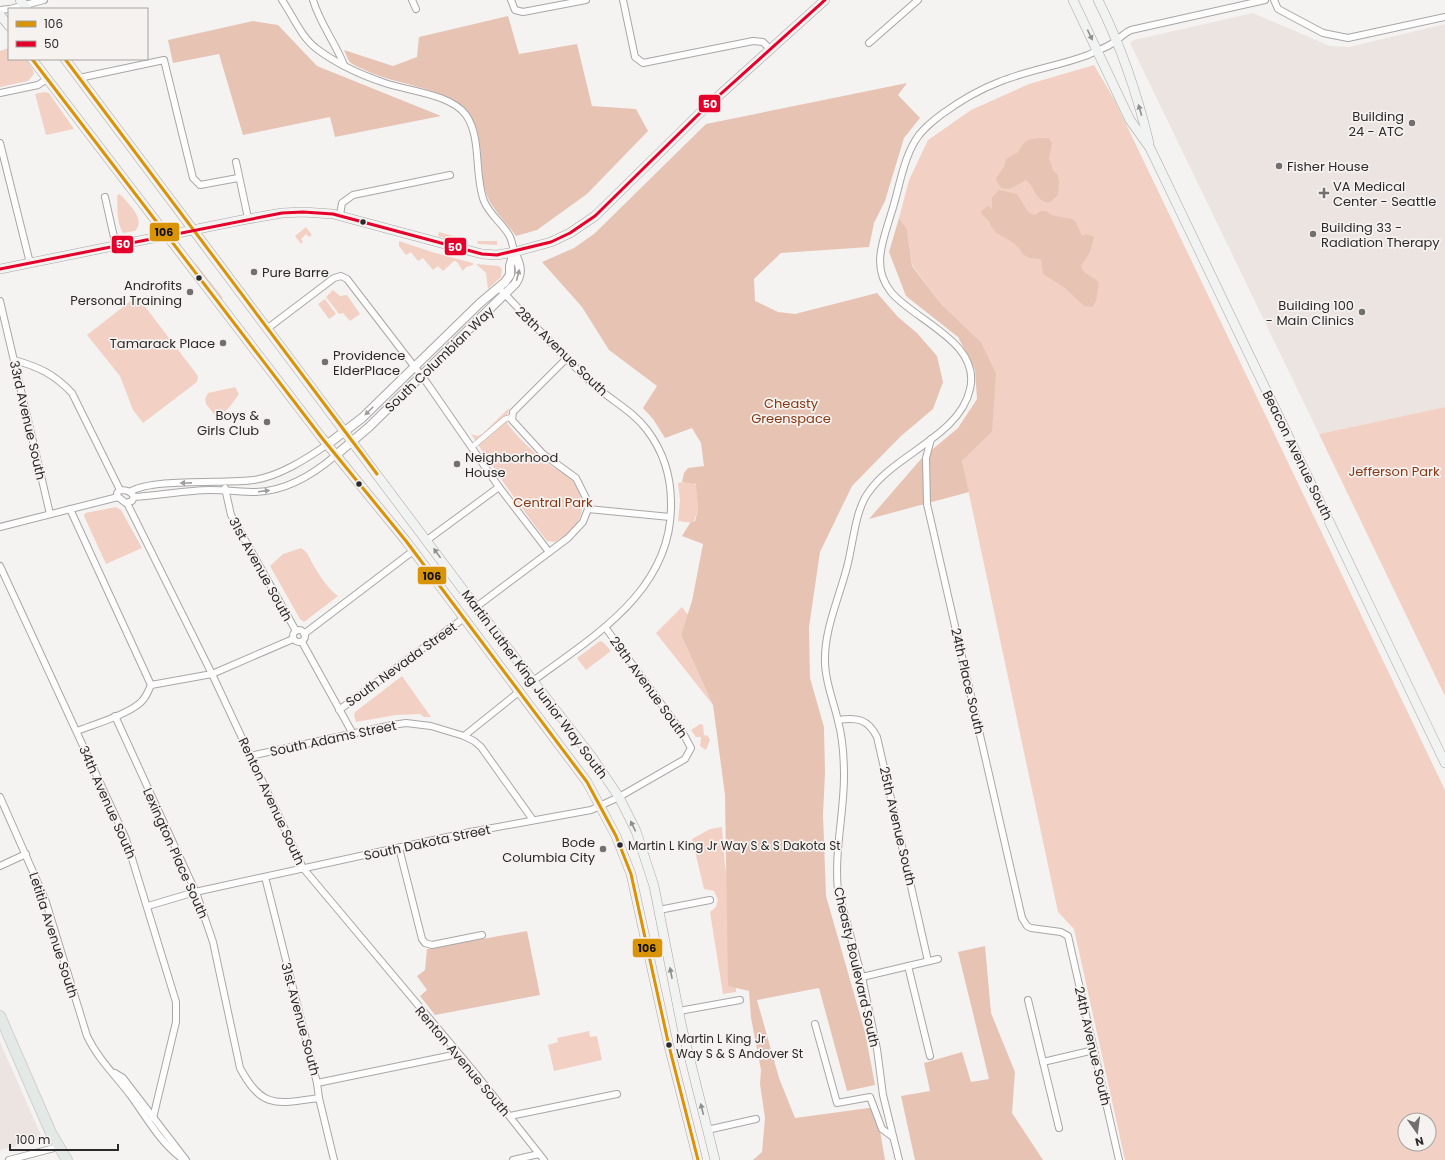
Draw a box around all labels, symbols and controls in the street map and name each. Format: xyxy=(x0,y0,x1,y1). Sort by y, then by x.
legend xyxy=(8,8,148,60)
text: 106 xyxy=(44,15,63,32)
one-way arrow xyxy=(1087,29,1093,41)
text: 50 xyxy=(44,35,59,52)
line badge: 50 xyxy=(698,94,721,113)
text: 50 xyxy=(703,96,717,112)
one-way arrow xyxy=(1137,104,1143,116)
place label: Building 24 - ATC xyxy=(1348,107,1404,141)
marker: Building 24 - ATC xyxy=(1407,118,1417,128)
place label: Fisher House xyxy=(1287,157,1369,176)
marker: Fisher House xyxy=(1274,161,1284,171)
place label: VA Medical Center - Seattle xyxy=(1333,177,1436,211)
marker: VA Medical Center - Seattle xyxy=(1318,187,1330,199)
unlabelled marker xyxy=(358,217,368,227)
place label: Building 33 - Radiation Therapy xyxy=(1321,218,1440,252)
line badge: 106 xyxy=(149,222,180,242)
text: 106 xyxy=(155,224,173,240)
marker: Building 33 - Radiation Therapy xyxy=(1308,229,1318,239)
line badge: 50 xyxy=(111,235,134,254)
text: 50 xyxy=(116,236,130,252)
line badge: 50 xyxy=(444,237,467,256)
text: 50 xyxy=(448,239,462,255)
place label: Pure Barre xyxy=(262,263,329,282)
marker: Pure Barre xyxy=(249,267,259,277)
one-way arrow xyxy=(516,269,522,281)
unlabelled marker xyxy=(194,273,204,283)
place label: Androfits Personal Training xyxy=(70,276,182,310)
marker: Androfits Personal Training xyxy=(185,287,195,297)
place label: Building 100 - Main Clinics xyxy=(1266,296,1354,330)
street label: South Columbian Way xyxy=(380,302,499,417)
street label: 28th Avenue South xyxy=(511,302,612,401)
marker: Building 100 - Main Clinics xyxy=(1357,307,1367,317)
place label: Tamarack Place xyxy=(110,334,215,353)
marker: Tamarack Place xyxy=(218,338,228,348)
place label: Providence ElderPlace xyxy=(333,346,405,380)
marker: Providence ElderPlace xyxy=(320,357,330,367)
street label: 33rd Avenue South xyxy=(5,359,50,482)
street label: Beacon Avenue South xyxy=(1258,387,1337,523)
park label: Cheasty Greenspace xyxy=(751,394,831,428)
place label: Boys & Girls Club xyxy=(197,406,259,440)
one-way arrow xyxy=(364,406,374,416)
marker: Boys & Girls Club xyxy=(262,417,272,427)
place label: Neighborhood House xyxy=(465,448,558,482)
marker: Neighborhood House xyxy=(452,459,462,469)
park label: Jefferson Park xyxy=(1348,462,1440,481)
unlabelled marker xyxy=(354,479,364,489)
one-way arrow xyxy=(179,480,192,486)
one-way arrow xyxy=(258,488,270,494)
park label: Central Park xyxy=(513,493,593,512)
street label: 31st Avenue South xyxy=(224,514,297,625)
one-way arrow xyxy=(433,548,441,558)
line badge: 106 xyxy=(417,566,447,585)
text: 106 xyxy=(423,568,441,584)
street label: Martin Luther King Junior Way South xyxy=(457,586,612,783)
street label: South Nevada Street xyxy=(342,617,461,711)
street label: 24th Place South xyxy=(946,626,989,736)
street label: 29th Avenue South xyxy=(605,632,692,742)
street label: South Adams Street xyxy=(268,716,398,761)
street label: Renton Avenue South xyxy=(234,734,309,868)
street label: 34th Avenue South xyxy=(74,743,141,862)
street label: 25th Avenue South xyxy=(875,765,920,888)
street label: Lexington Place South xyxy=(138,785,213,922)
street label: South Dakota Street xyxy=(362,820,492,865)
one-way arrow xyxy=(630,820,636,832)
place label: Bode Columbia City xyxy=(502,833,596,867)
place label: Martin L King Jr Way S & S Dakota St xyxy=(628,837,841,854)
marker: Martin L King Jr Way S & S Dakota St xyxy=(615,840,625,850)
marker: Bode Columbia City xyxy=(598,844,608,854)
street label: Letitia Avenue South xyxy=(24,870,83,1001)
street label: Cheasty Boulevard South xyxy=(829,885,884,1049)
line badge: 106 xyxy=(632,938,663,958)
text: 106 xyxy=(638,940,656,956)
street label: 31st Avenue South xyxy=(276,960,325,1078)
one-way arrow xyxy=(667,967,673,979)
street label: 24th Avenue South xyxy=(1070,985,1115,1108)
street label: Renton Avenue South xyxy=(411,1002,514,1121)
place label: Martin L King Jr Way S & S Andover St xyxy=(676,1030,803,1062)
marker: Martin L King Jr Way S & S Andover St xyxy=(664,1040,674,1050)
one-way arrow xyxy=(699,1102,705,1114)
north arrow xyxy=(1397,1112,1437,1152)
scale bar xyxy=(10,1126,118,1152)
text: 100 m xyxy=(16,1131,50,1148)
text: N xyxy=(1413,1133,1425,1150)

